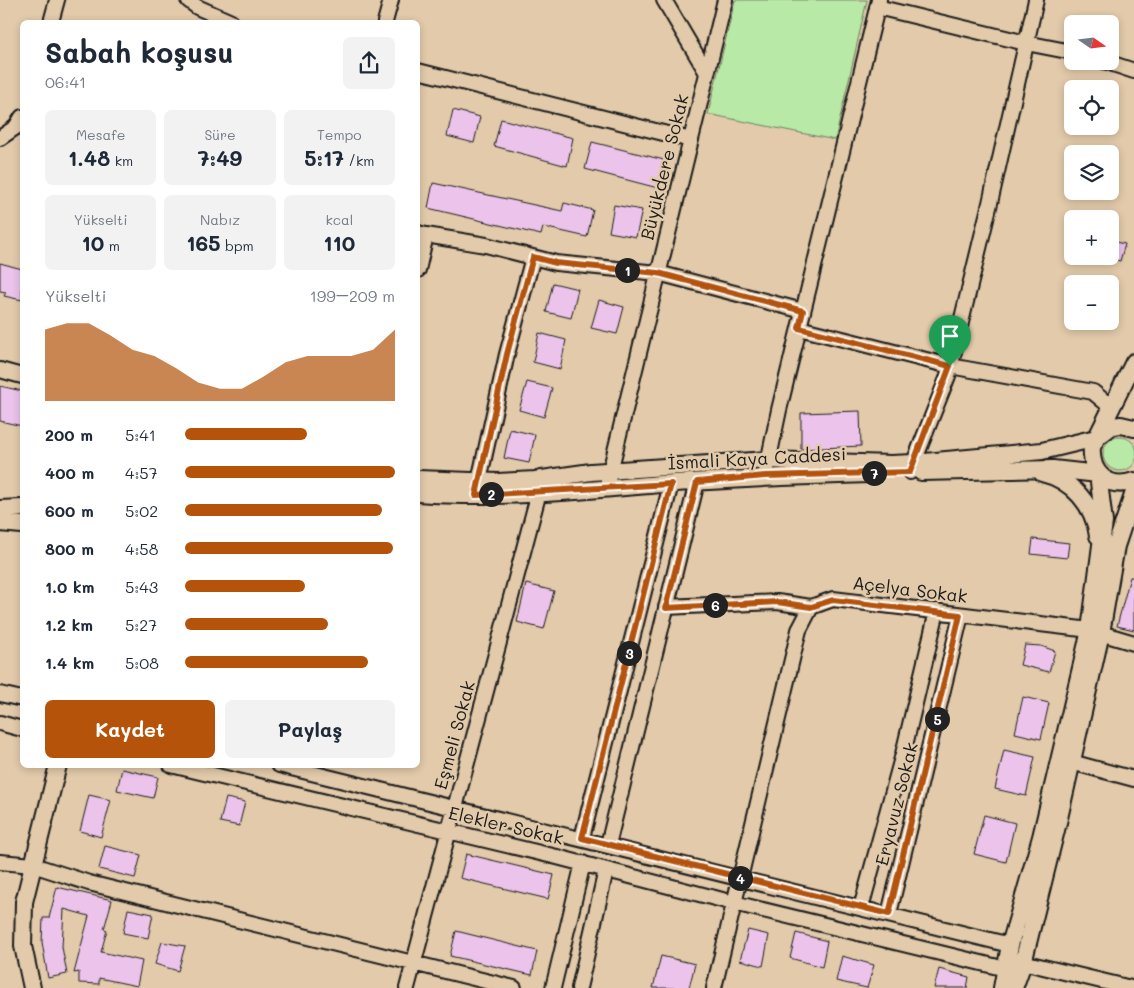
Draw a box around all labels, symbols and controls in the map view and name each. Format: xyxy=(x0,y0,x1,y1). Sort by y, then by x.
north arrow xyxy=(1064,15,1119,70)
map controls xyxy=(1064,15,1119,330)
text: Sabah koşusu xyxy=(45,34,233,70)
button: share xyxy=(343,37,395,89)
text: 06:41 xyxy=(45,71,86,92)
button: locate xyxy=(1064,80,1119,135)
street label: Büyükdere Sokak xyxy=(634,91,694,242)
text: Mesafe xyxy=(76,125,125,144)
text: Süre xyxy=(204,125,236,144)
text: Tempo xyxy=(317,125,362,144)
text: 1.48 xyxy=(68,144,110,171)
text: 7:49 xyxy=(198,144,242,171)
text: 5:17 xyxy=(304,144,344,171)
button: layers xyxy=(1064,145,1119,200)
text: km xyxy=(110,151,133,170)
text: /km xyxy=(344,151,375,170)
text: Yükselti xyxy=(74,210,128,229)
text: Nabız xyxy=(200,210,240,229)
text: kcal xyxy=(325,210,353,229)
button: + xyxy=(1064,210,1119,265)
text: 10 xyxy=(81,229,104,256)
text: 165 xyxy=(186,229,221,256)
text: 110 xyxy=(323,229,355,256)
text: m xyxy=(104,236,120,255)
text: bpm xyxy=(221,236,254,255)
pin: 1 xyxy=(614,258,640,282)
text: 1 xyxy=(624,261,631,280)
button: − xyxy=(1064,275,1119,330)
text: Yükselti xyxy=(45,285,106,306)
text: 199–209 m xyxy=(310,285,395,306)
pin xyxy=(929,315,971,366)
icon: arrive xyxy=(936,322,964,350)
text: 200 m xyxy=(45,424,93,445)
text: 5:41 xyxy=(125,424,156,445)
street label: İsmali Kaya Caddesi xyxy=(667,441,847,475)
pin: 7 xyxy=(862,460,886,486)
text: 400 m xyxy=(45,462,94,483)
text: 4:57 xyxy=(125,462,158,483)
text: 7 xyxy=(871,464,878,483)
pin: 2 xyxy=(478,482,504,506)
text: 2 xyxy=(488,485,495,504)
text: 600 m xyxy=(45,500,94,521)
text: 5:02 xyxy=(125,500,158,521)
text: 800 m xyxy=(45,538,94,559)
text: 4:58 xyxy=(125,538,158,559)
street label: Açelya Sokak xyxy=(851,570,969,608)
text: 1.0 km xyxy=(45,576,94,597)
text: 5:43 xyxy=(125,576,158,597)
pin: 6 xyxy=(702,592,728,618)
text: 6 xyxy=(711,596,720,615)
text: 1.2 km xyxy=(45,614,93,635)
text: 5:27 xyxy=(125,614,157,635)
pin: 3 xyxy=(616,640,642,666)
text: 3 xyxy=(625,644,634,663)
text: 1.4 km xyxy=(45,652,94,673)
text: 5:08 xyxy=(125,652,159,673)
street label: Eşmeli Sokak xyxy=(428,678,480,792)
button: Kaydet xyxy=(45,700,215,758)
button: Paylaş xyxy=(225,700,395,758)
pin: 5 xyxy=(924,706,950,732)
text: 5 xyxy=(933,710,942,729)
street label: Eryavuz Sokak xyxy=(869,740,923,868)
street label: Elekler Sokak xyxy=(446,800,566,850)
pin: 4 xyxy=(728,866,752,890)
text: 4 xyxy=(736,869,745,888)

